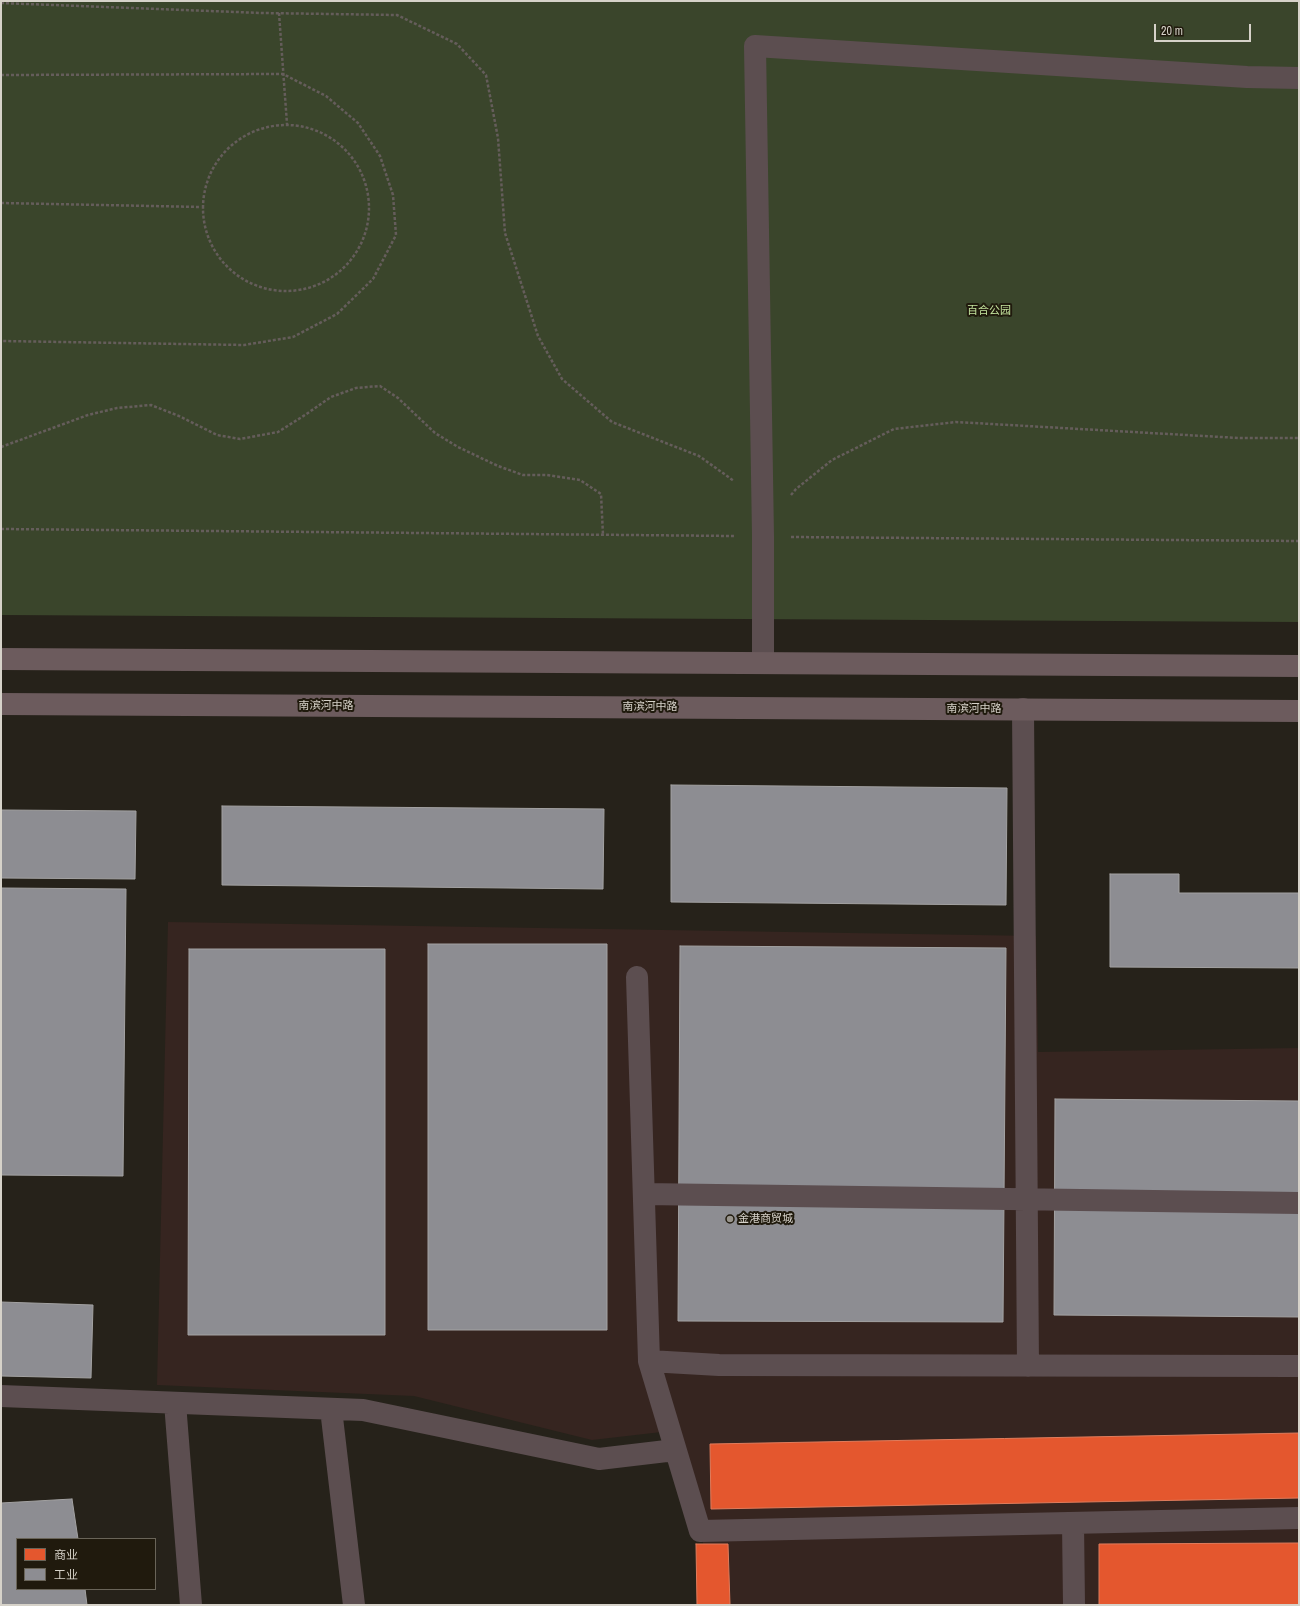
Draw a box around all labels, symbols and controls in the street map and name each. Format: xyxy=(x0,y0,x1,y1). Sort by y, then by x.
scale bar xyxy=(1156,16,1253,42)
text: 20 m xyxy=(1161,23,1183,39)
park label: 百合公园 xyxy=(967,304,1011,318)
street label: 南滨河中路 xyxy=(299,699,353,713)
street label: 南滨河中路 xyxy=(623,700,677,714)
street label: 南滨河中路 xyxy=(947,702,1001,716)
place label: 金港商贸城 xyxy=(738,1212,793,1226)
marker: 金港商贸城 xyxy=(725,1214,735,1224)
legend xyxy=(16,1538,156,1590)
text: 商业 xyxy=(54,1547,78,1563)
text: 工业 xyxy=(54,1567,78,1583)

